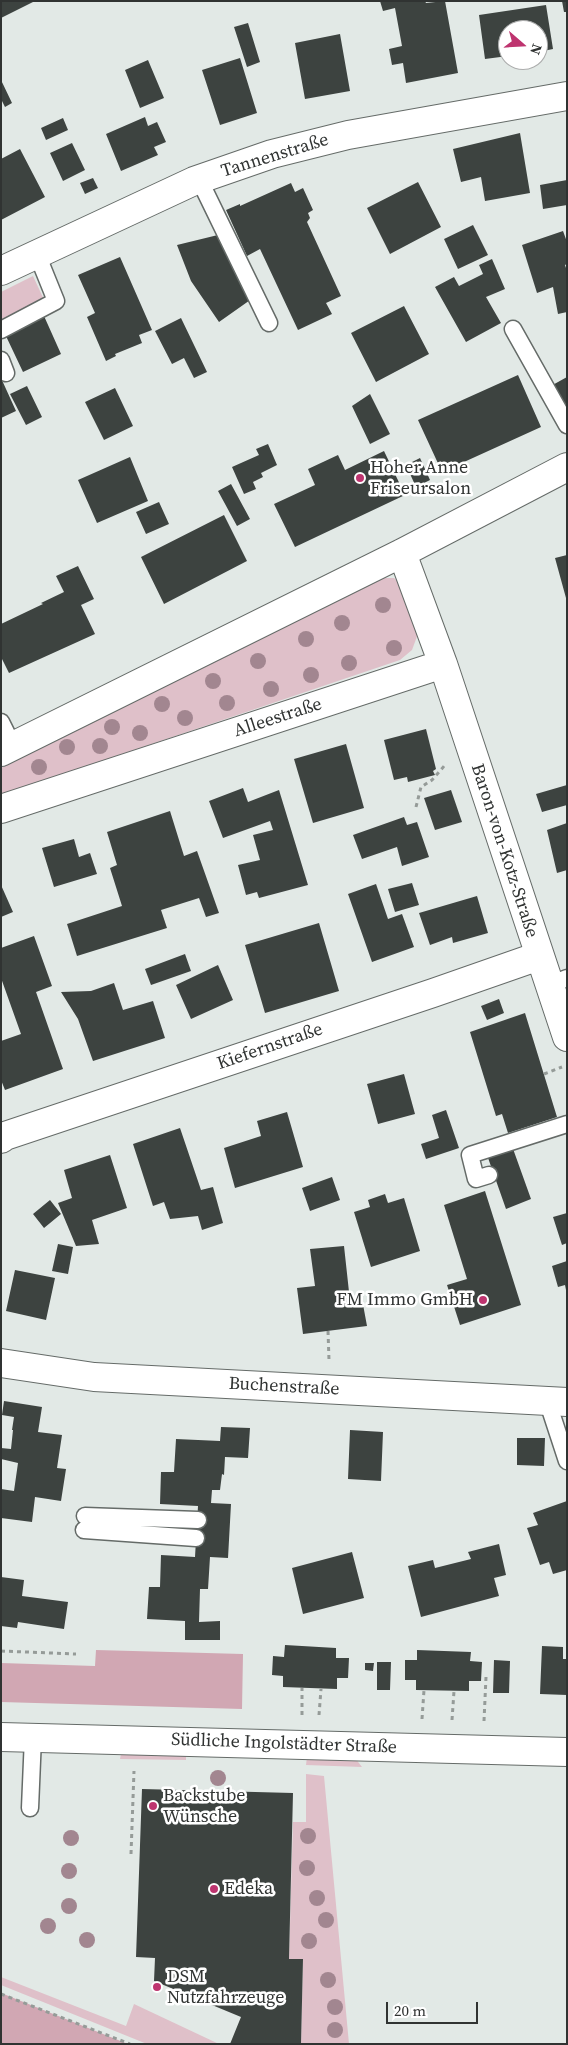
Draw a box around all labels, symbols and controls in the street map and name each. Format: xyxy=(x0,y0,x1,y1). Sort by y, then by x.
north arrow xyxy=(498,20,548,70)
text: N xyxy=(525,41,547,58)
street label: Tannenstraße xyxy=(219,129,331,183)
place label: Hoher Anne Friseursalon xyxy=(370,457,471,499)
marker: Hoher Anne Friseursalon xyxy=(354,472,366,484)
street label: Alleestraße xyxy=(231,694,325,742)
street label: Baron-von-Kotz-Straße xyxy=(466,761,542,941)
street label: Kiefernstraße xyxy=(214,1019,326,1075)
place label: FM Immo GmbH xyxy=(336,1289,473,1311)
marker: FM Immo GmbH xyxy=(477,1294,489,1306)
street label: Buchenstraße xyxy=(228,1373,340,1401)
street label: Südliche Ingolstädter Straße xyxy=(171,1729,397,1759)
place label: Backstube Wünsche xyxy=(163,1785,245,1828)
marker: Backstube Wünsche xyxy=(147,1800,159,1812)
place label: Edeka xyxy=(224,1878,273,1900)
marker: Edeka xyxy=(208,1883,220,1895)
place label: DSM Nutzfahrzeuge xyxy=(167,1966,284,2008)
marker: DSM Nutzfahrzeuge xyxy=(151,1981,163,1993)
scale bar xyxy=(388,1992,480,2024)
text: 20 m xyxy=(394,2000,426,2021)

